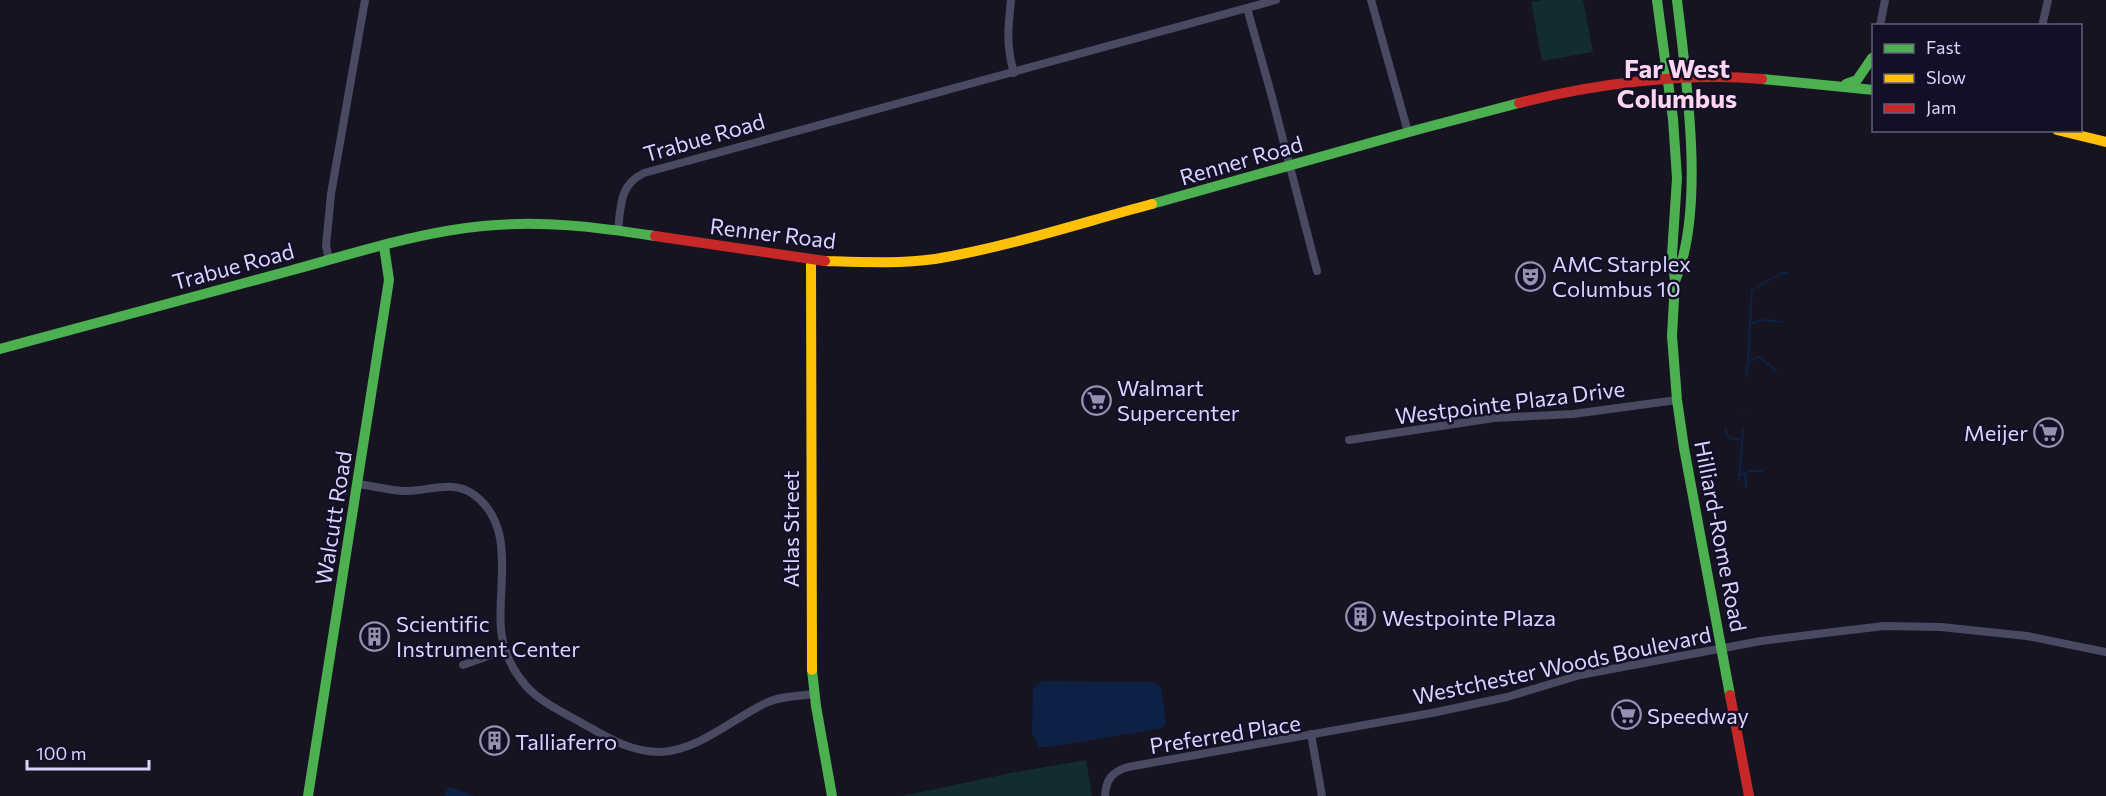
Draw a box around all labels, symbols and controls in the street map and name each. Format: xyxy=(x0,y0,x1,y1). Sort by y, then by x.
legend xyxy=(1872,24,2082,132)
text: Fast xyxy=(1926,36,1961,58)
district label: Far West Columbus xyxy=(1617,52,1737,113)
text: Slow xyxy=(1926,66,1966,88)
text: Jam xyxy=(1926,96,1956,118)
street label: Trabue Road xyxy=(640,107,768,167)
street label: Renner Road xyxy=(1176,130,1306,190)
street label: Renner Road xyxy=(708,212,838,254)
street label: Trabue Road xyxy=(169,237,297,295)
place label: AMC Starplex Columbus 10 xyxy=(1552,250,1691,302)
theatre icon: AMC Starplex Columbus 10 xyxy=(1515,260,1547,292)
place label: Walmart Supercenter xyxy=(1117,374,1240,426)
street label: Westpointe Plaza Drive xyxy=(1394,375,1626,429)
supermarket icon: Walmart Supercenter xyxy=(1080,384,1112,416)
supermarket icon: Meijer xyxy=(2033,416,2065,448)
place label: Meijer xyxy=(1964,419,2028,446)
street label: Hilliard-Rome Road xyxy=(1689,438,1753,634)
street label: Walcutt Road xyxy=(309,449,357,587)
street label: Atlas Street xyxy=(777,471,804,587)
building icon: Westpointe Plaza xyxy=(1345,601,1377,633)
place label: Westpointe Plaza xyxy=(1382,604,1556,631)
place label: Scientific Instrument Center xyxy=(396,610,580,662)
building icon: Scientific Instrument Center xyxy=(359,620,391,652)
street label: Westchester Woods Boulevard xyxy=(1410,620,1714,710)
supermarket icon: Speedway xyxy=(1610,699,1642,731)
place label: Speedway xyxy=(1647,702,1749,729)
street label: Preferred Place xyxy=(1148,709,1302,759)
building icon: Talliaferro xyxy=(478,725,510,757)
place label: Talliaferro xyxy=(515,728,617,755)
scale bar xyxy=(27,733,148,771)
text: 100 m xyxy=(36,742,86,764)

